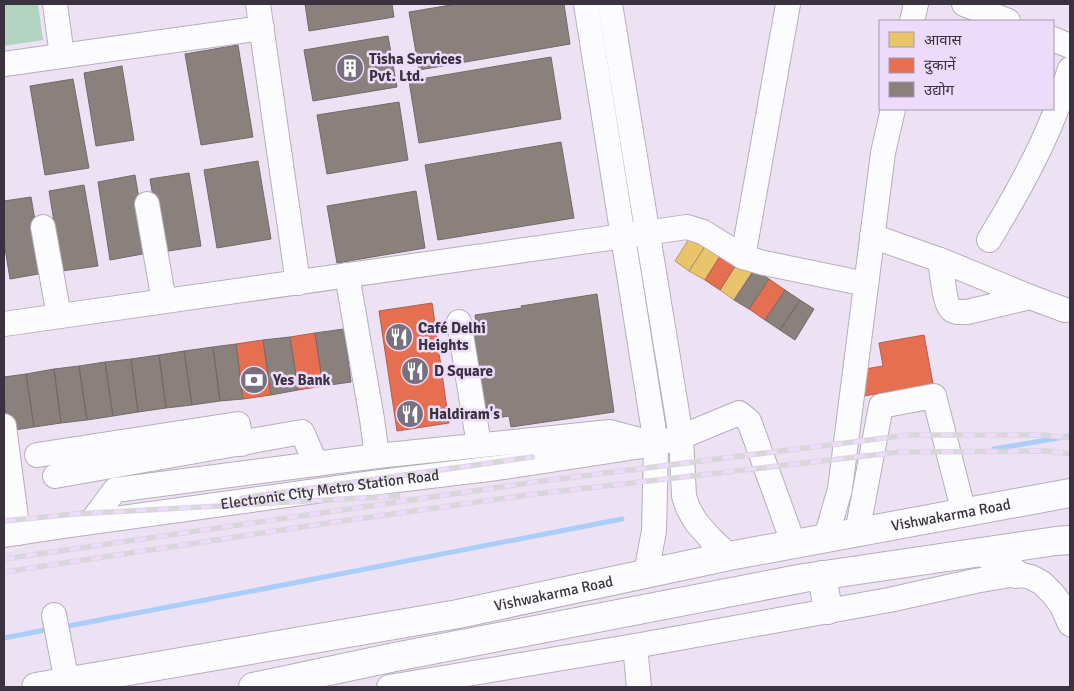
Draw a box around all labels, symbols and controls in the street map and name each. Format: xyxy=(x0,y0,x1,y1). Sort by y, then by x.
legend xyxy=(879,20,1054,110)
text: आवास xyxy=(924,31,963,49)
place label: Tisha Services Pvt. Ltd. xyxy=(369,50,462,85)
building icon: Tisha Services Pvt. Ltd. xyxy=(335,53,365,83)
text: दुकानें xyxy=(924,56,956,75)
text: उद्योग xyxy=(924,81,955,99)
place label: Café Delhi Heights xyxy=(418,319,486,354)
restaurant icon: Café Delhi Heights xyxy=(384,322,414,352)
restaurant icon: D Square xyxy=(400,356,430,386)
place label: D Square xyxy=(434,362,493,380)
bank icon: Yes Bank xyxy=(239,365,269,395)
place label: Yes Bank xyxy=(272,371,331,389)
restaurant icon: Haldiram's xyxy=(395,399,425,429)
place label: Haldiram's xyxy=(429,405,500,423)
street label: Electronic City Metro Station Road xyxy=(219,466,440,513)
street label: Vishwakarma Road xyxy=(890,495,1012,535)
street label: Vishwakarma Road xyxy=(492,572,615,615)

